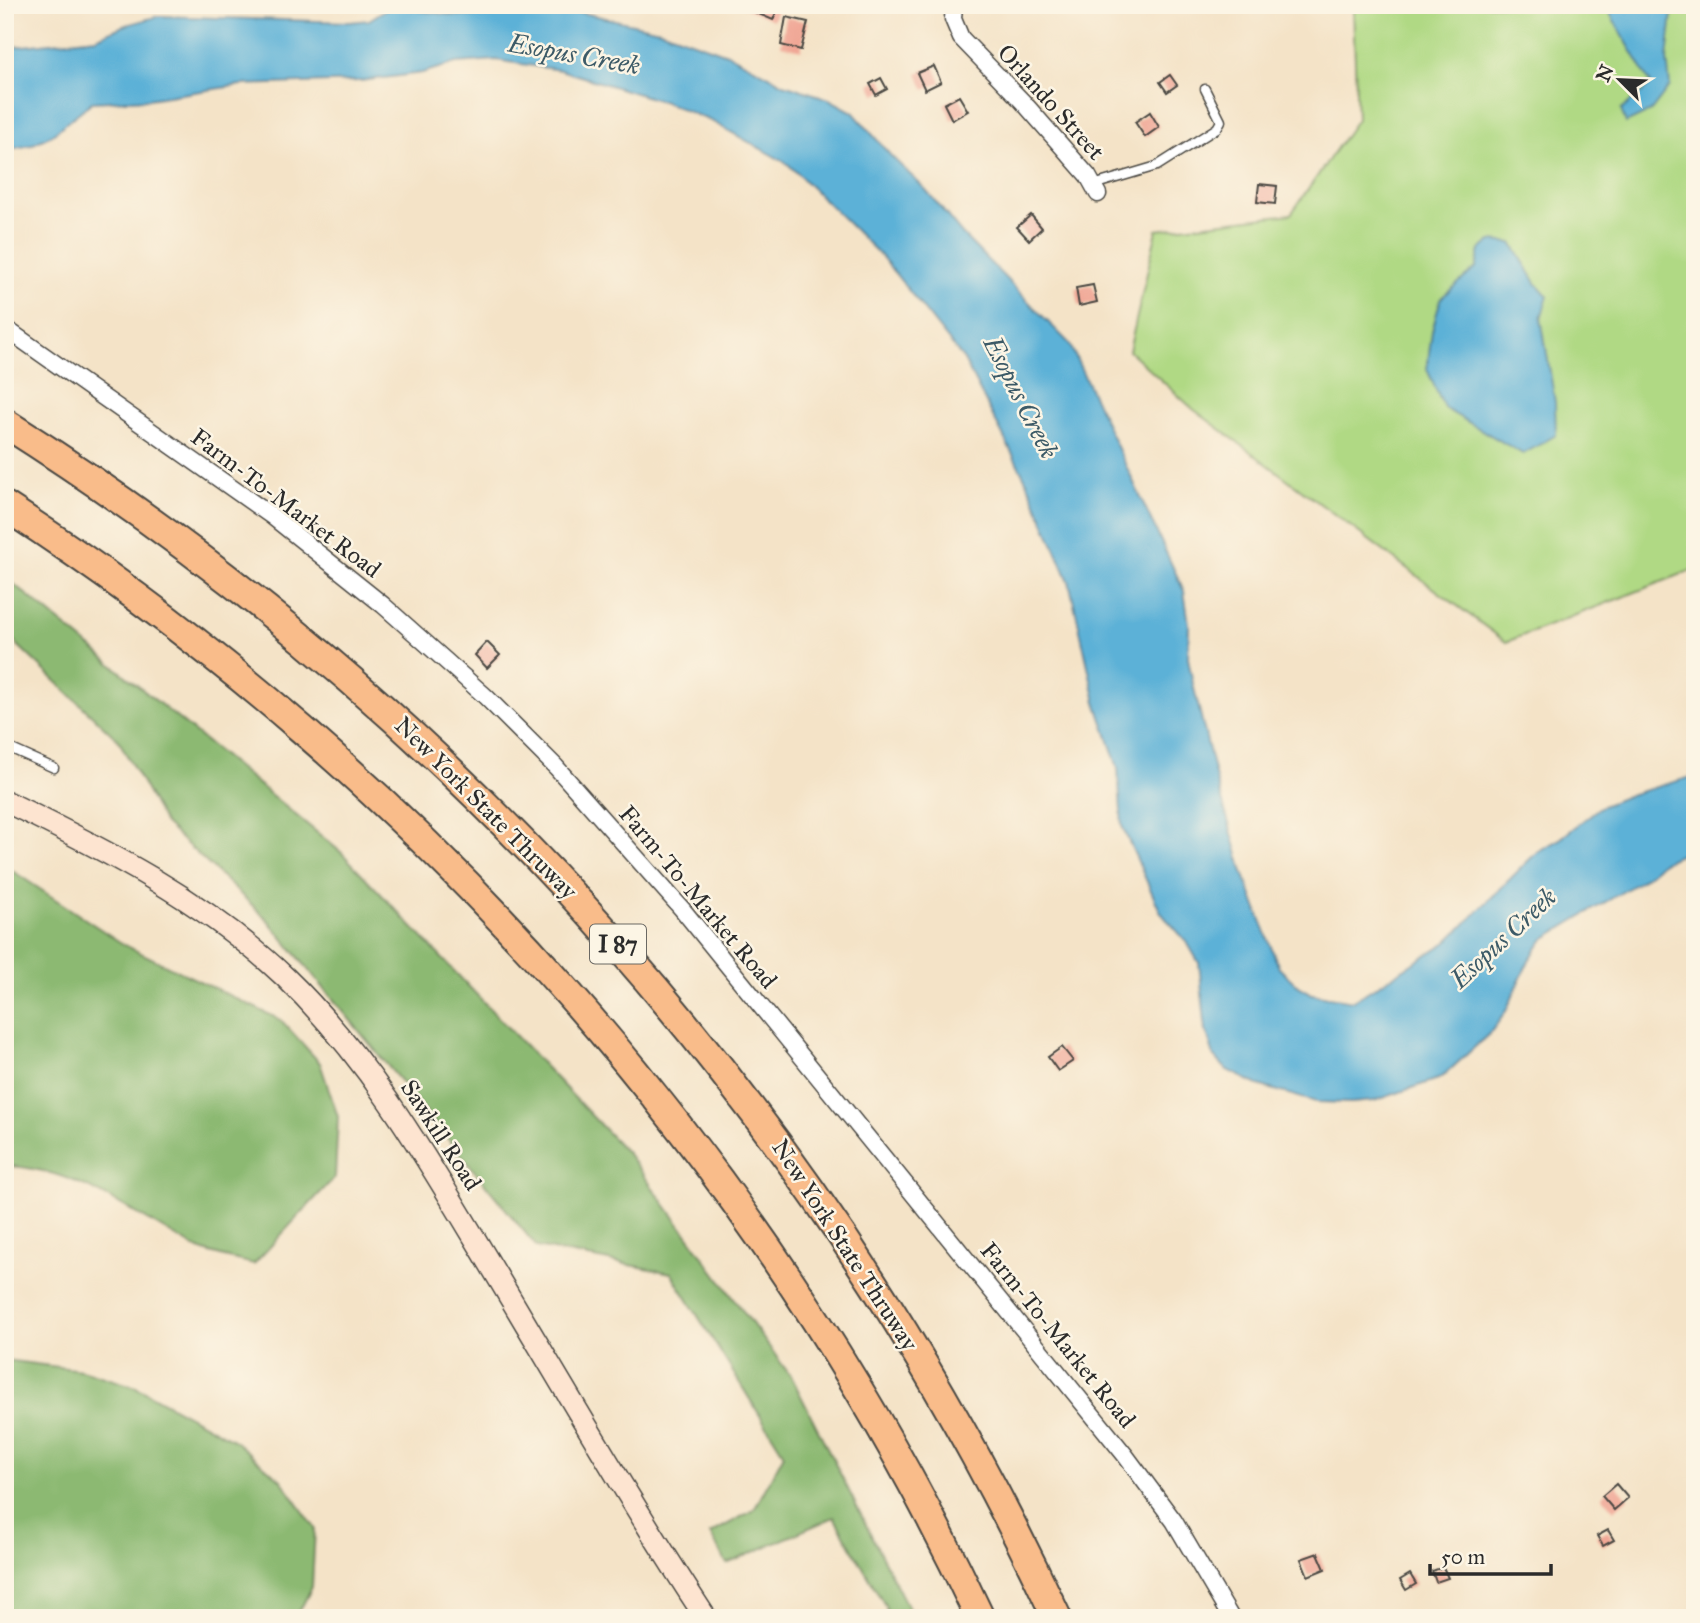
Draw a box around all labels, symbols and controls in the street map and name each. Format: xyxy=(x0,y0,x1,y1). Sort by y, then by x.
water label: Esopus Creek xyxy=(504,26,643,82)
street label: Orlando Street xyxy=(991,38,1111,167)
north arrow xyxy=(1584,46,1654,116)
text: N xyxy=(1591,61,1619,85)
water label: Esopus Creek xyxy=(975,329,1066,465)
street label: Farm-To-Market Road xyxy=(185,422,387,584)
street label: New York State Thruway xyxy=(388,710,584,906)
street label: Farm-To-Market Road xyxy=(612,799,784,995)
water label: Esopus Creek xyxy=(1443,880,1564,997)
road number: I 87 xyxy=(590,925,646,964)
street label: Sawkill Road xyxy=(394,1074,488,1196)
street label: New York State Thruway xyxy=(765,1134,925,1357)
street label: Farm-To-Market Road xyxy=(974,1236,1142,1434)
scale bar xyxy=(1430,1532,1551,1576)
text: 50 m xyxy=(1441,1544,1486,1570)

